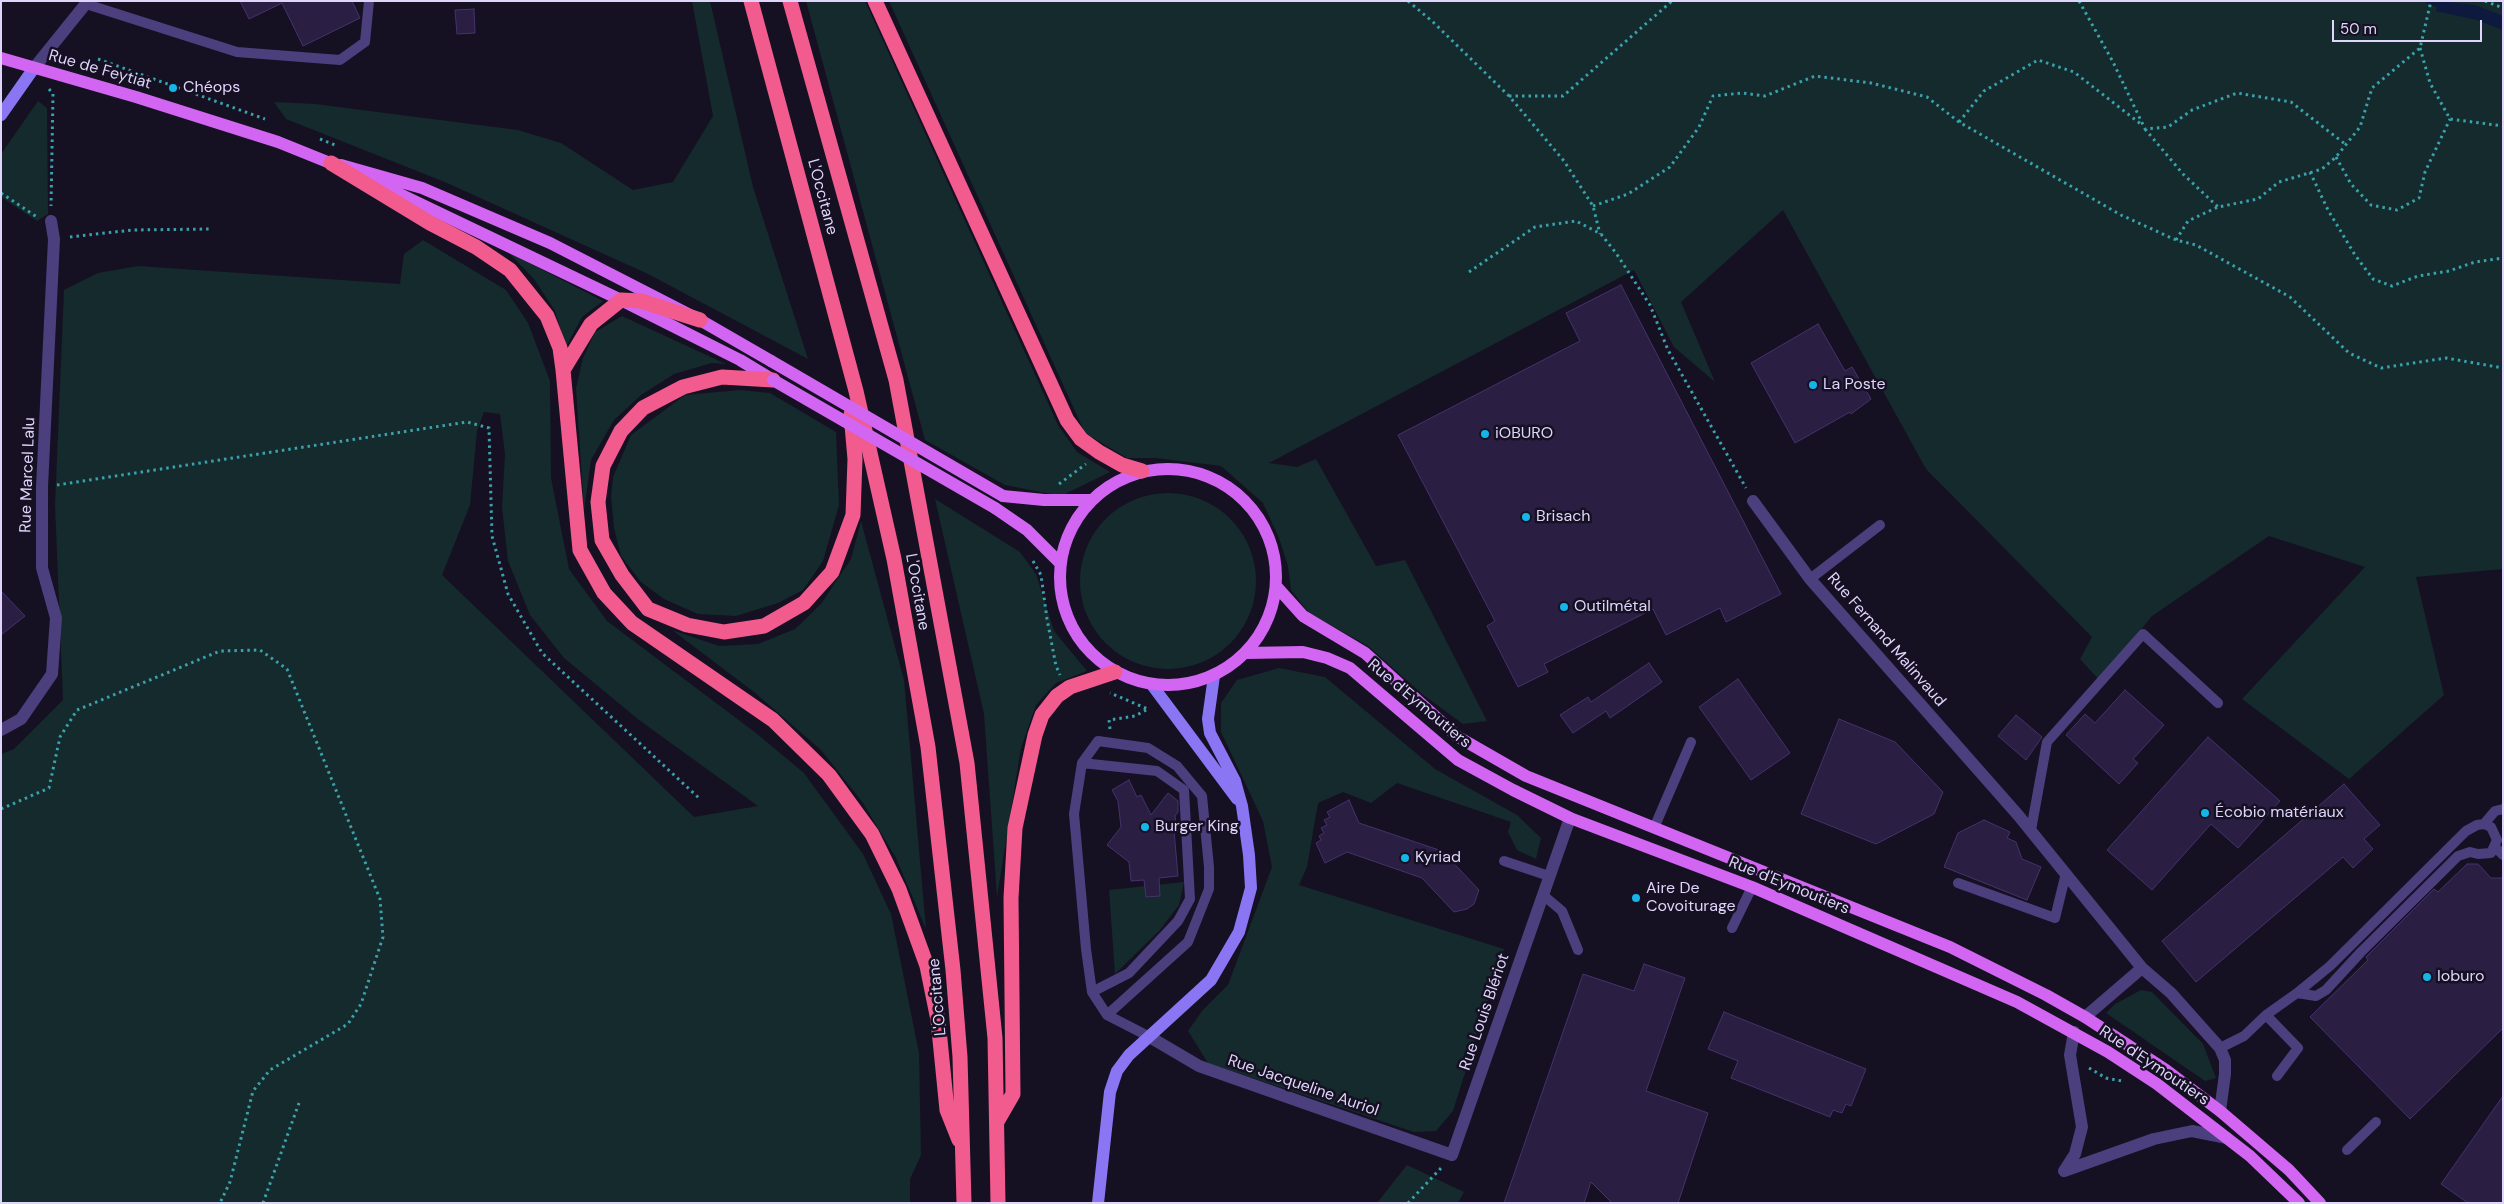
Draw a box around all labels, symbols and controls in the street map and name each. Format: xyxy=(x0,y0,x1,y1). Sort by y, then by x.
scale bar xyxy=(2334,10,2484,42)
text: 50 m xyxy=(2340,19,2377,39)
street label: Rue de Feytiat xyxy=(46,46,154,94)
place label: Chéops xyxy=(183,78,240,98)
marker: Chéops xyxy=(167,82,179,94)
street label: L'Occitane xyxy=(803,157,841,237)
place label: La Poste xyxy=(1823,375,1886,395)
marker: La Poste xyxy=(1807,379,1819,391)
street label: Rue Marcel Lalu xyxy=(16,417,40,533)
place label: iOBURO xyxy=(1495,424,1553,444)
marker: iOBURO xyxy=(1479,428,1491,440)
place label: Brisach xyxy=(1536,507,1590,527)
marker: Brisach xyxy=(1520,511,1532,523)
street label: L'Occitane xyxy=(901,552,933,632)
street label: Rue Fernand Malinvaud xyxy=(1823,569,1949,711)
place label: Outilmétal xyxy=(1574,597,1651,617)
marker: Outilmétal xyxy=(1558,601,1570,613)
street label: Rue d'Eymoutiers xyxy=(1364,655,1474,753)
place label: Écobio matériaux xyxy=(2215,803,2344,823)
marker: Écobio matériaux xyxy=(2199,807,2211,819)
place label: Burger King xyxy=(1155,817,1239,837)
marker: Burger King xyxy=(1139,821,1151,833)
place label: Kyriad xyxy=(1415,848,1461,868)
marker: Kyriad xyxy=(1399,852,1411,864)
street label: Rue d'Eymoutiers xyxy=(1726,853,1852,919)
place label: Aire De Covoiturage xyxy=(1646,879,1736,917)
marker: Aire De Covoiturage xyxy=(1630,892,1642,904)
street label: Rue Louis Blériot xyxy=(1456,951,1514,1073)
street label: L'Occitane xyxy=(925,957,951,1037)
place label: Ioburo xyxy=(2437,967,2485,987)
marker: Ioburo xyxy=(2421,971,2433,983)
street label: Rue d'Eymoutiers xyxy=(2095,1022,2213,1110)
street label: Rue Jacqueline Auriol xyxy=(1225,1051,1381,1121)

